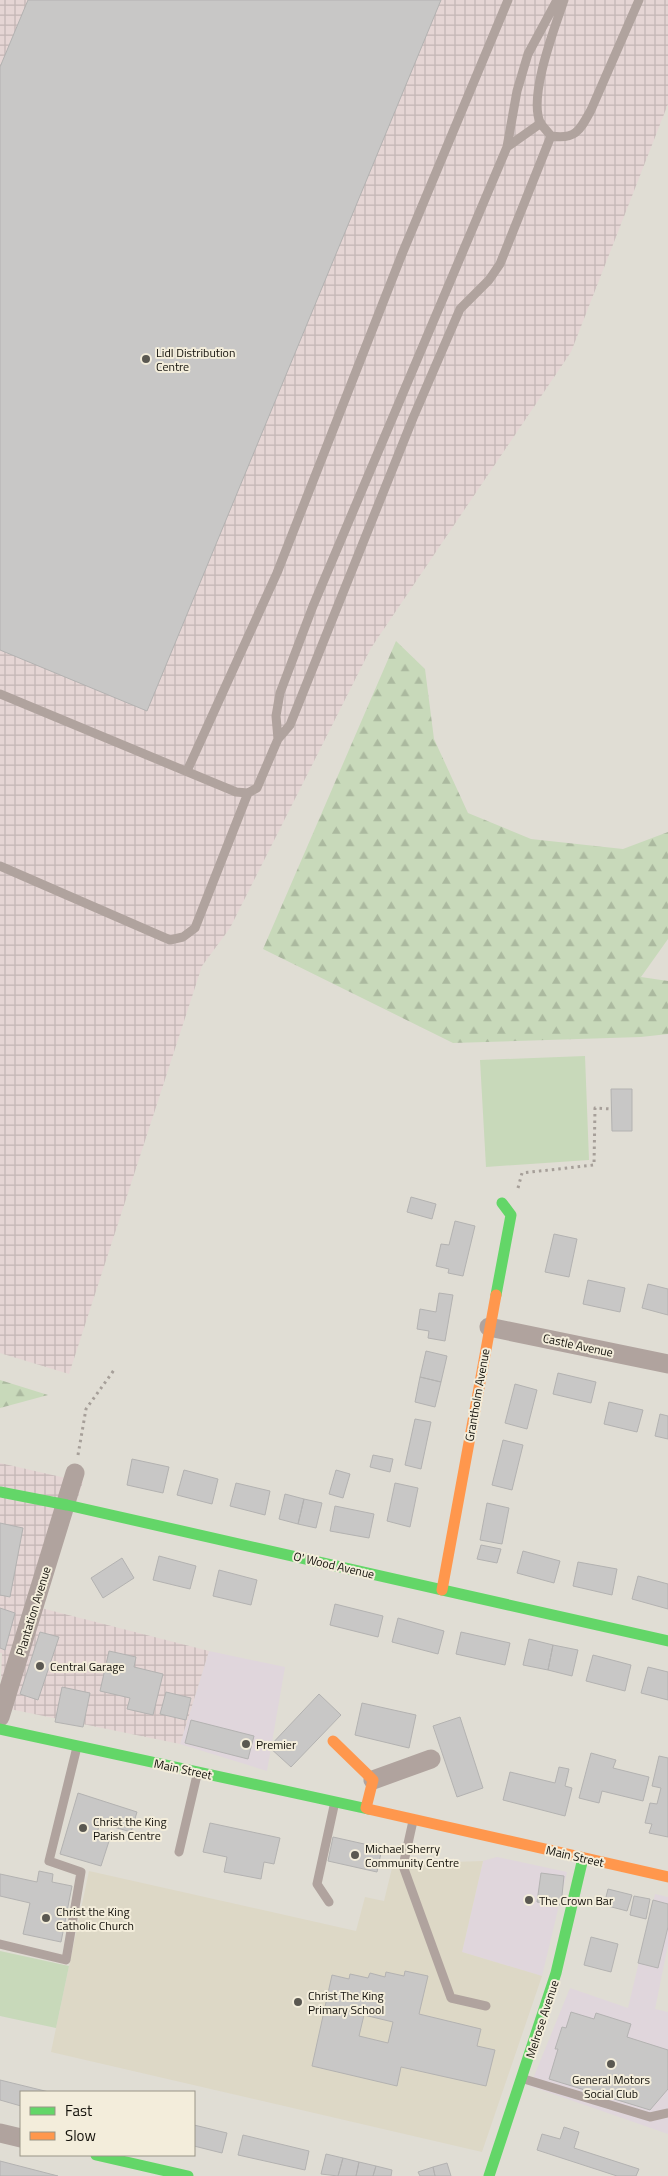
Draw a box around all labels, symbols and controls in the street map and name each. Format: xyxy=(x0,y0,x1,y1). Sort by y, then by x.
place label: Lidl Distribution Centre xyxy=(156,343,235,376)
marker: Lidl Distribution Centre xyxy=(140,353,152,365)
street label: Castle Avenue xyxy=(541,1328,615,1362)
street label: Grantholm Avenue xyxy=(459,1347,495,1443)
street label: O' Wood Avenue xyxy=(292,1546,376,1584)
street label: Plantation Avenue xyxy=(10,1564,56,1658)
place label: Central Garage xyxy=(50,1657,124,1676)
marker: Central Garage xyxy=(34,1660,46,1672)
place label: Premier xyxy=(256,1735,296,1754)
marker: Premier xyxy=(240,1738,252,1750)
street label: Main Street xyxy=(152,1754,214,1785)
place label: Christ the King Parish Centre xyxy=(93,1812,167,1845)
marker: Christ the King Parish Centre xyxy=(77,1822,89,1834)
place label: Michael Sherry Community Centre xyxy=(365,1839,459,1872)
street label: Main Street xyxy=(544,1840,607,1872)
marker: Michael Sherry Community Centre xyxy=(349,1849,361,1861)
place label: The Crown Bar xyxy=(539,1891,613,1910)
marker: The Crown Bar xyxy=(523,1894,535,1906)
place label: Christ the King Catholic Church xyxy=(56,1902,134,1935)
marker: Christ the King Catholic Church xyxy=(40,1912,52,1924)
street label: Melrose Avenue xyxy=(520,1978,564,2060)
place label: Christ The King Primary School xyxy=(308,1986,384,2019)
marker: Christ The King Primary School xyxy=(292,1996,304,2008)
marker: General Motors Social Club xyxy=(605,2058,617,2070)
place label: General Motors Social Club xyxy=(572,2070,650,2103)
legend xyxy=(20,2091,195,2156)
text: Fast xyxy=(65,2099,93,2122)
text: Slow xyxy=(65,2124,96,2147)

